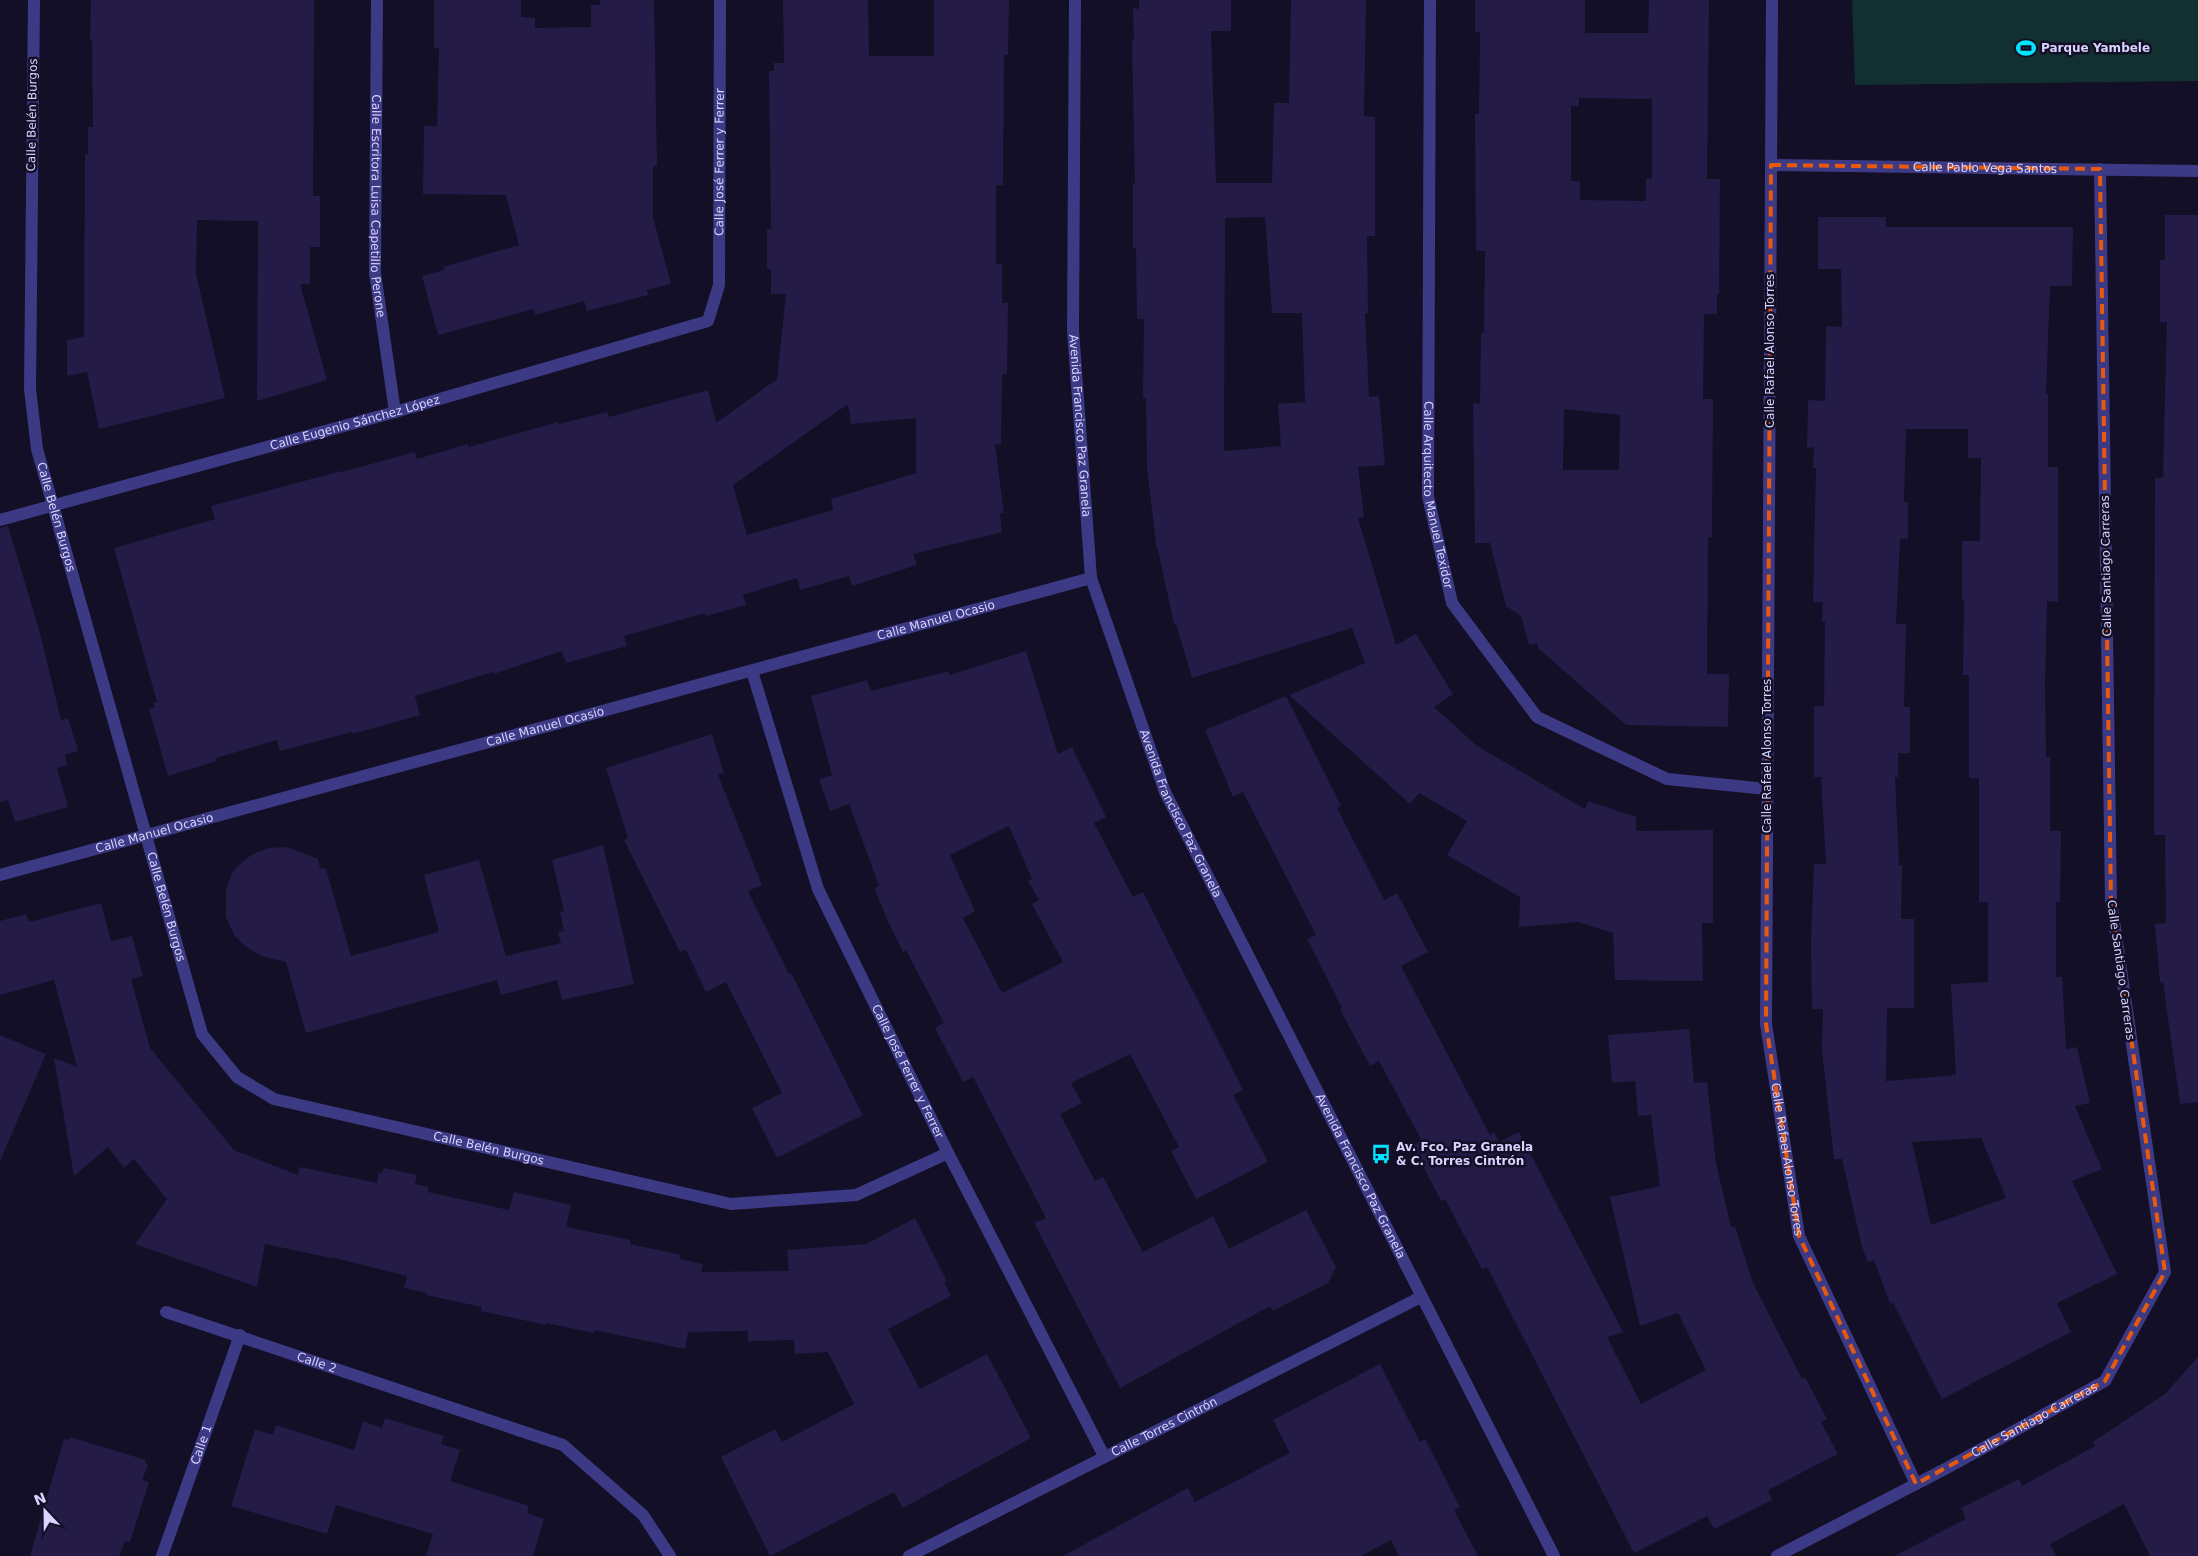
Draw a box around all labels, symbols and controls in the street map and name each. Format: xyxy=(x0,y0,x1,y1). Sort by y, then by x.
sports icon: Parque Yambele xyxy=(2015,37,2037,59)
place label: Parque Yambele xyxy=(2041,41,2150,55)
street label: Calle Belén Burgos xyxy=(24,58,40,172)
street label: Calle José Ferrer y Ferrer xyxy=(712,88,727,236)
street label: Calle Escritora Luisa Capetillo Perone xyxy=(368,94,388,318)
street label: Calle Pablo Vega Santos xyxy=(1913,160,2057,176)
street label: Calle Rafael Alonso Torres xyxy=(1763,274,1777,428)
street label: Avenida Francisco Paz Granela xyxy=(1066,334,1094,518)
street label: Calle Eugenio Sánchez López xyxy=(268,392,441,453)
street label: Calle Arquitecto Manuel Texidor xyxy=(1421,401,1456,590)
street label: Calle Belén Burgos xyxy=(34,461,78,573)
street label: Calle Santiago Carreras xyxy=(2098,495,2114,637)
street label: Calle Manuel Ocasio xyxy=(875,597,996,643)
street label: Calle Rafael Alonso Torres xyxy=(1760,679,1774,833)
street label: Calle Manuel Ocasio xyxy=(485,704,606,749)
street label: Avenida Francisco Paz Granela xyxy=(1137,728,1225,900)
street label: Calle Manuel Ocasio xyxy=(94,810,215,856)
street label: Calle Belén Burgos xyxy=(144,850,188,963)
street label: Calle Santiago Carreras xyxy=(2104,899,2138,1041)
street label: Calle José Ferrer y Ferrer xyxy=(869,1002,947,1141)
street label: Calle Rafael Alonso Torres xyxy=(1768,1082,1806,1237)
street label: Avenida Francisco Paz Granela xyxy=(1313,1091,1408,1261)
street label: Calle Belén Burgos xyxy=(432,1129,545,1168)
place label: Av. Fco. Paz Granela & C. Torres Cintrón xyxy=(1396,1140,1533,1168)
bus stop icon: Av. Fco. Paz Granela & C. Torres Cintrón xyxy=(1370,1143,1392,1165)
street label: Calle 2 xyxy=(295,1349,339,1376)
street label: Calle Santiago Carreras xyxy=(1969,1380,2100,1460)
street label: Calle Torres Cintrón xyxy=(1109,1394,1220,1460)
street label: Calle 1 xyxy=(188,1423,215,1467)
north arrow xyxy=(20,1486,70,1536)
text: N xyxy=(32,1489,49,1509)

